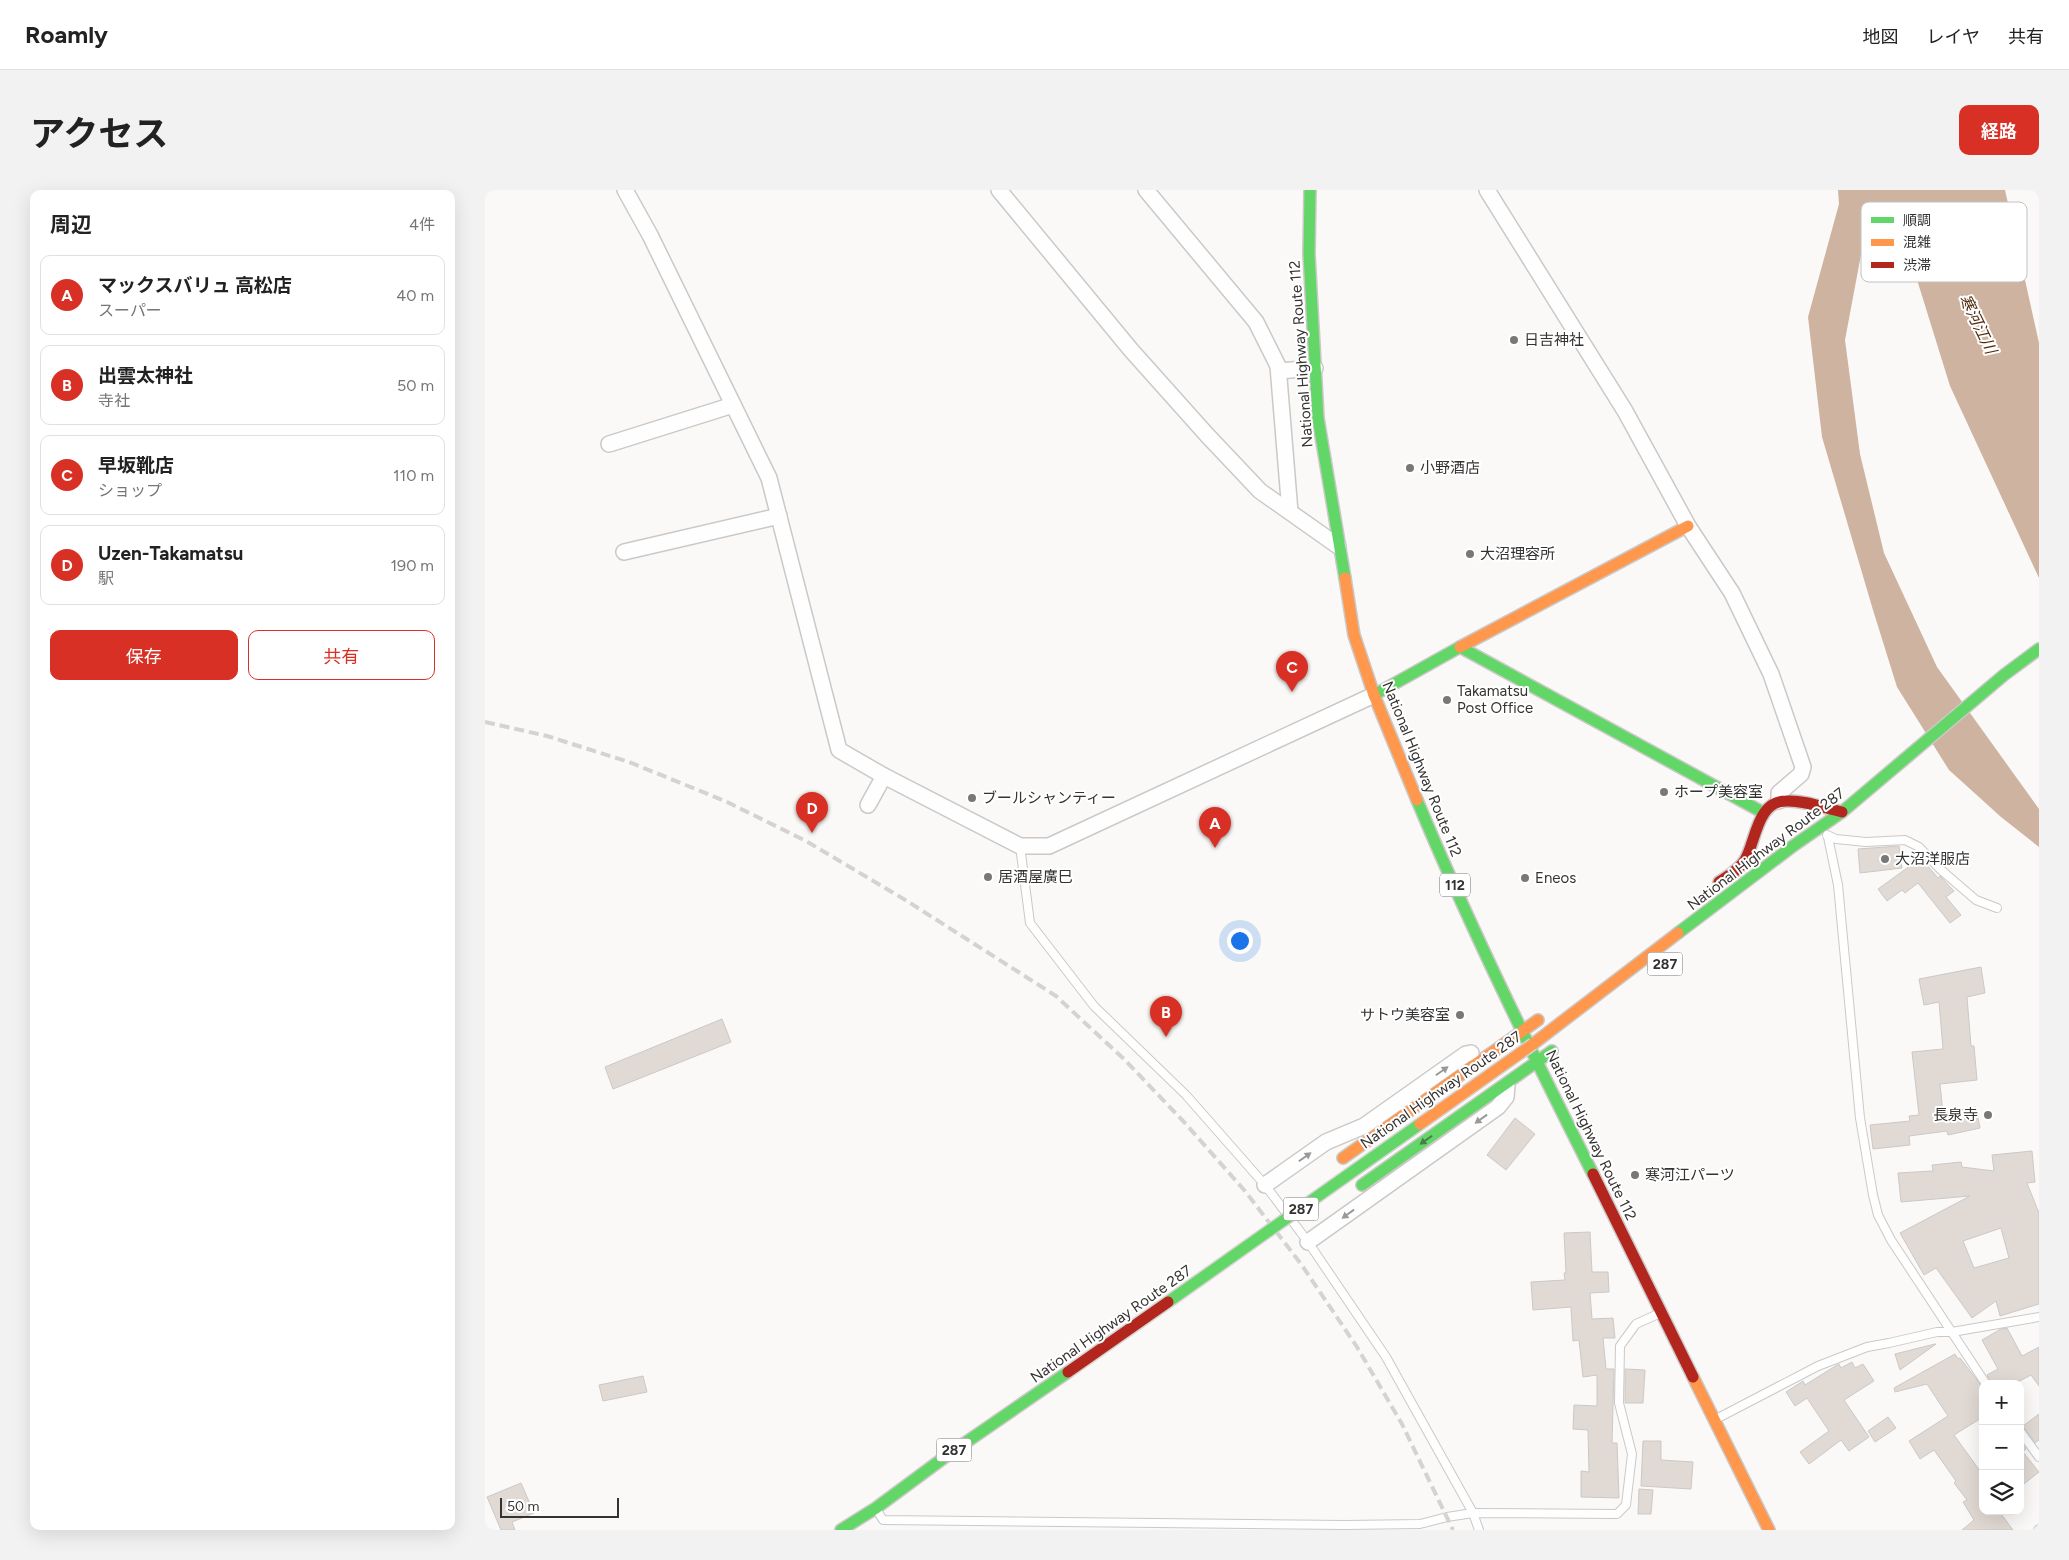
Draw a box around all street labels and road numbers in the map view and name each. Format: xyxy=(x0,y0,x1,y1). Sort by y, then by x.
street label: National Highway Route 112 xyxy=(1285,260,1317,448)
street label: National Highway Route 112 xyxy=(1379,679,1465,859)
street label: National Highway Route 287 xyxy=(1684,784,1848,914)
road number: 112 xyxy=(1440,874,1470,896)
road number: 287 xyxy=(1647,952,1683,976)
street label: National Highway Route 287 xyxy=(1357,1027,1525,1153)
street label: National Highway Route 112 xyxy=(1542,1047,1640,1223)
road number: 287 xyxy=(1283,1198,1319,1220)
street label: National Highway Route 287 xyxy=(1027,1261,1195,1387)
road number: 287 xyxy=(937,1438,971,1462)

